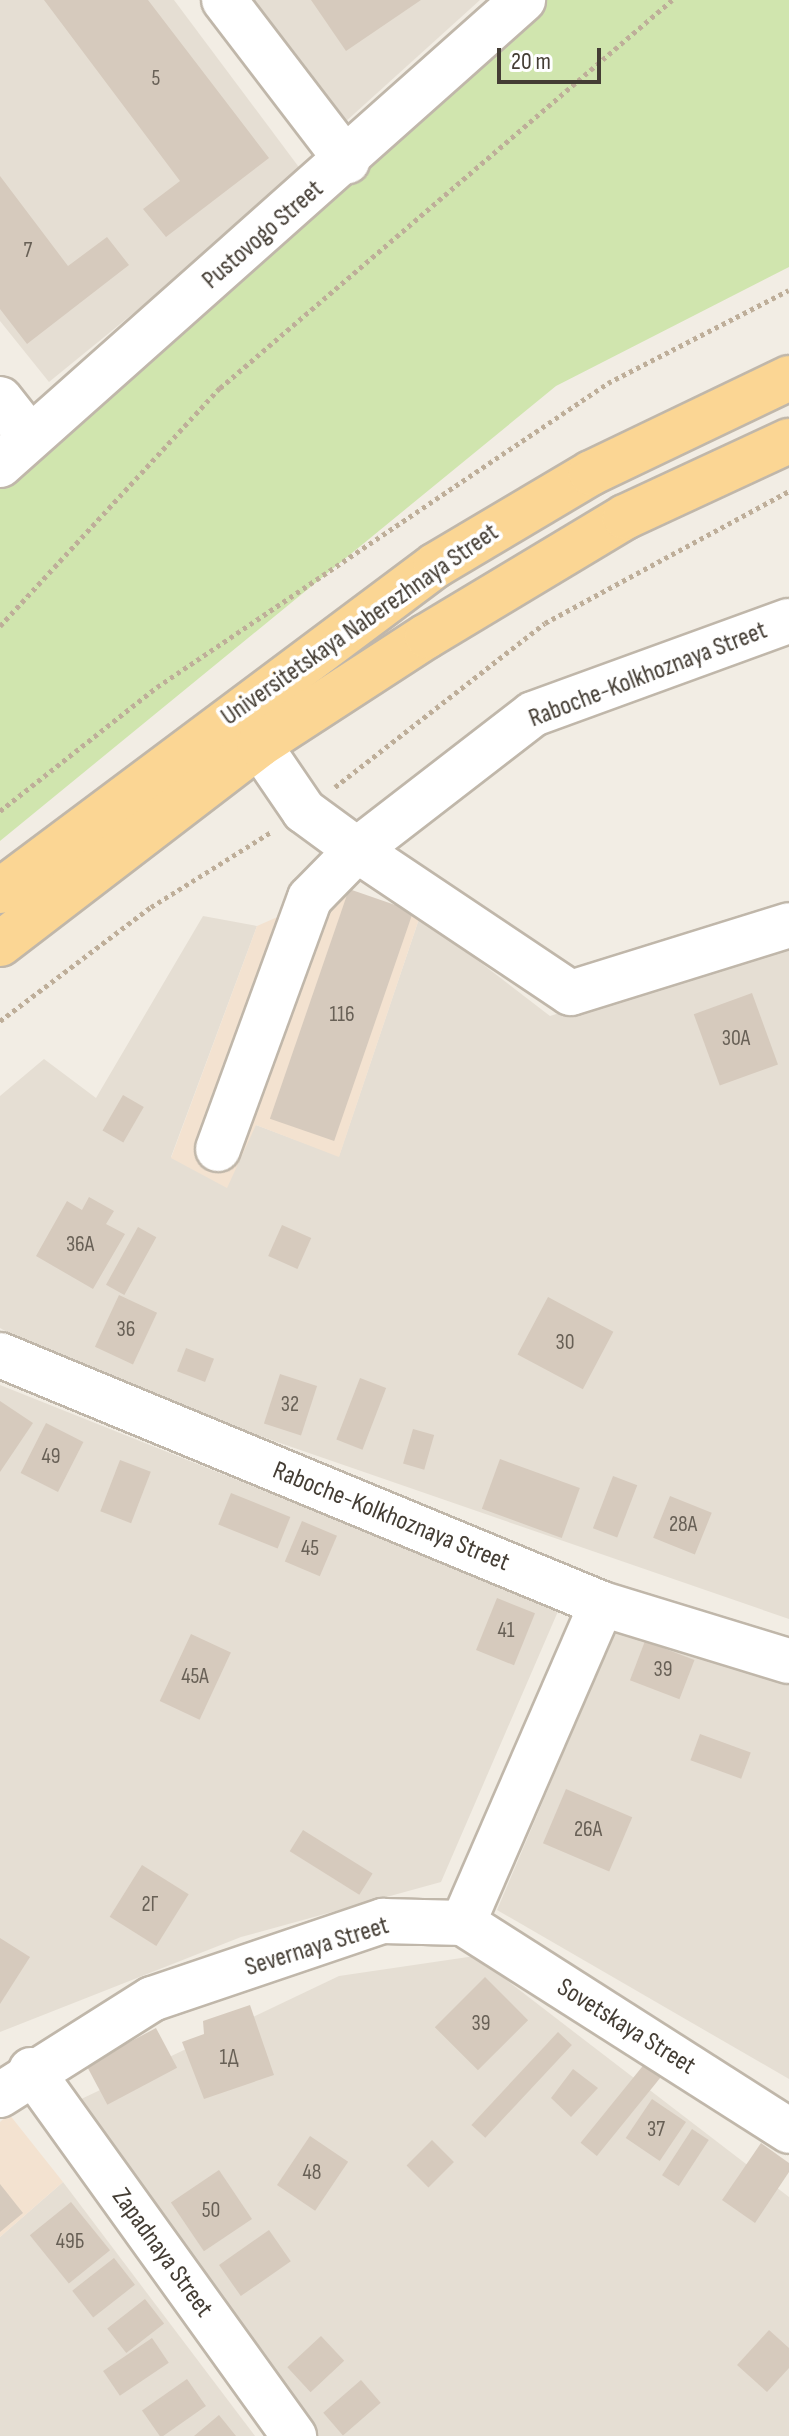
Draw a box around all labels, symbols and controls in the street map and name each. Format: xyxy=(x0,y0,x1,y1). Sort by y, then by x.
scale bar xyxy=(501,32,605,82)
text: 20 m xyxy=(511,47,551,76)
house number: 5 xyxy=(152,66,160,92)
street label: Pustovogo Street xyxy=(196,174,330,296)
house number: 7 xyxy=(24,238,32,264)
street label: Universitetskaya Naberezhnaya Street xyxy=(215,517,505,733)
street label: Raboche-Kolkhoznaya Street xyxy=(525,615,771,735)
house number: 116 xyxy=(329,1002,355,1028)
house number: 30А xyxy=(722,1026,750,1052)
house number: 36А xyxy=(66,1232,94,1258)
house number: 36 xyxy=(117,1317,135,1343)
house number: 30 xyxy=(555,1330,575,1356)
house number: 32 xyxy=(281,1392,299,1418)
house number: 49 xyxy=(42,1444,60,1470)
street label: Raboche-Kolkhoznaya Street xyxy=(268,1455,514,1579)
house number: 28А xyxy=(669,1512,697,1538)
house number: 45 xyxy=(301,1536,319,1562)
house number: 41 xyxy=(498,1618,514,1644)
house number: 39 xyxy=(654,1657,672,1683)
house number: 45А xyxy=(181,1664,209,1690)
house number: 26А xyxy=(574,1817,602,1843)
house number: 2Г xyxy=(141,1892,159,1918)
street label: Severnaya Street xyxy=(241,1910,393,1984)
street label: Sovetskaya Street xyxy=(551,1972,701,2082)
house number: 39 xyxy=(472,2011,490,2037)
house number: 1Д xyxy=(220,2045,238,2071)
house number: 37 xyxy=(647,2117,665,2143)
house number: 48 xyxy=(303,2160,321,2186)
street label: Zapadnaya Street xyxy=(105,2182,219,2324)
house number: 50 xyxy=(202,2198,220,2224)
house number: 49Б xyxy=(56,2229,84,2255)

